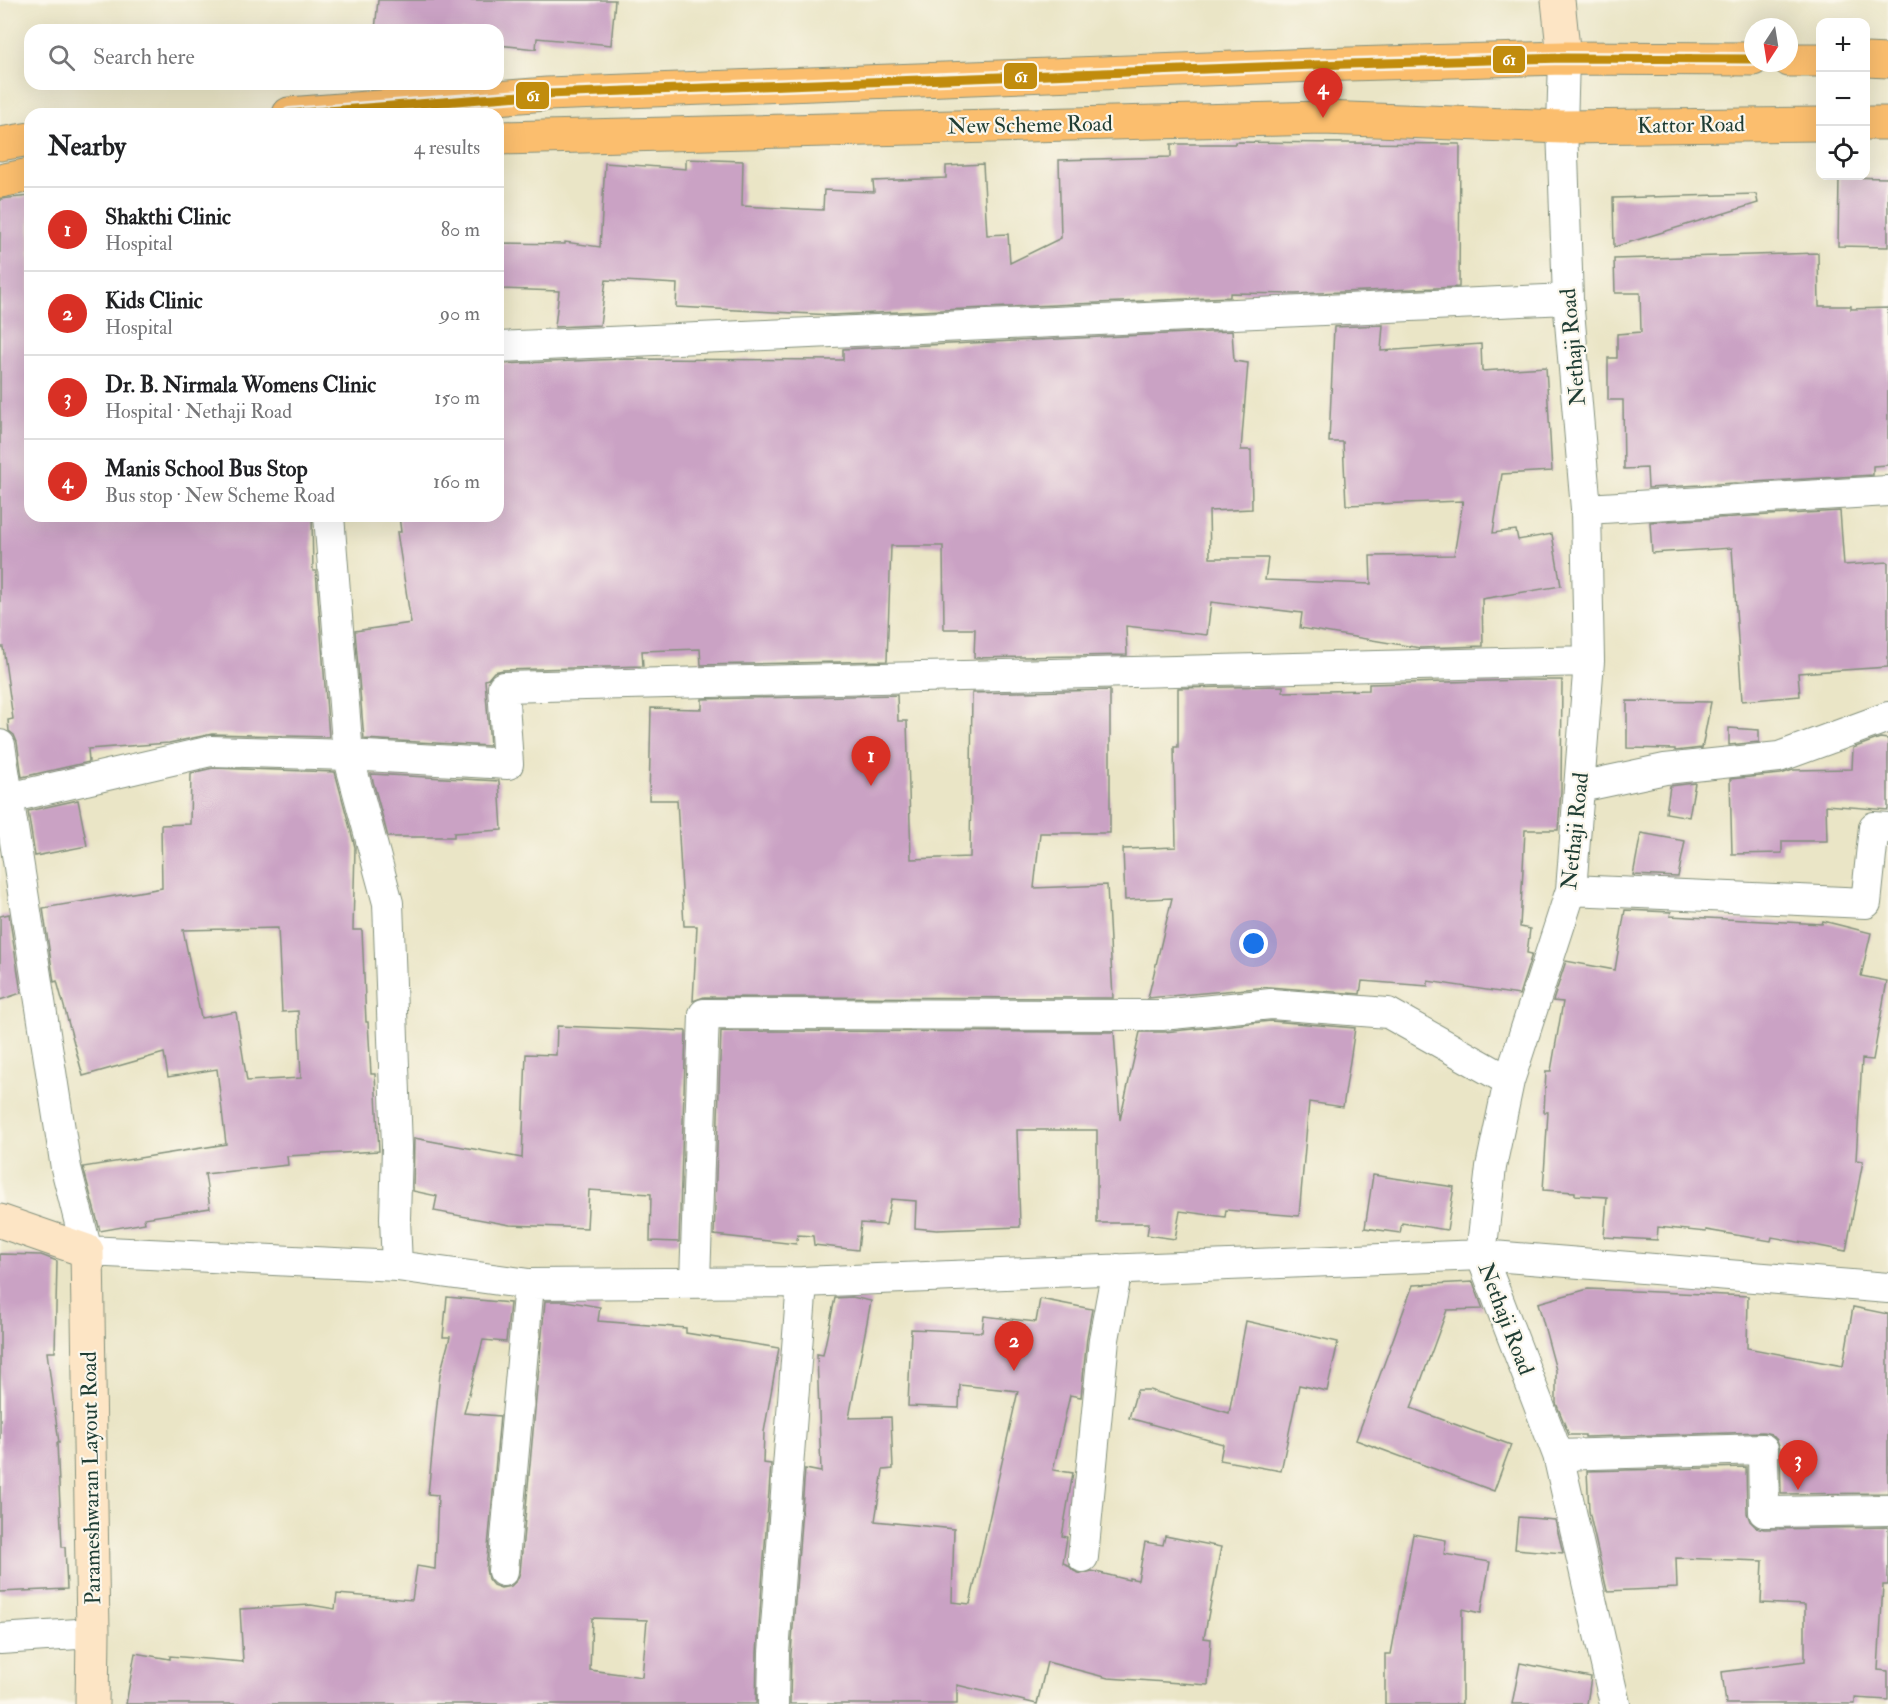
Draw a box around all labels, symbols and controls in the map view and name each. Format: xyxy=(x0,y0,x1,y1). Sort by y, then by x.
north arrow xyxy=(1744,18,1798,72)
map controls xyxy=(1816,18,1870,180)
button: + xyxy=(1816,18,1870,72)
search box xyxy=(24,24,504,90)
icon: search xyxy=(45,41,78,74)
text: Search here xyxy=(93,43,195,71)
line badge: 61 xyxy=(1492,45,1526,74)
text: 61 xyxy=(1502,50,1516,70)
line badge: 61 xyxy=(1003,62,1038,90)
text: 61 xyxy=(1014,67,1028,87)
pin: 4 xyxy=(1304,68,1342,118)
button: − xyxy=(1816,72,1870,126)
line badge: 61 xyxy=(515,81,550,110)
text: 61 xyxy=(526,86,540,106)
street label: New Scheme Road xyxy=(947,110,1113,140)
street label: Kattor Road xyxy=(1637,110,1745,140)
button: locate xyxy=(1816,126,1870,180)
text: Nearby xyxy=(48,131,126,163)
text: 4 results xyxy=(414,135,480,160)
text: Shakthi Clinic xyxy=(105,203,231,231)
text: 1 xyxy=(64,217,71,242)
text: 80 m xyxy=(441,217,480,242)
text: Hospital xyxy=(105,231,173,256)
text: Kids Clinic xyxy=(105,287,203,315)
street label: Nethaji Road xyxy=(1554,287,1592,407)
text: 2 xyxy=(62,301,73,326)
text: 90 m xyxy=(440,301,480,326)
text: Hospital xyxy=(105,315,173,340)
text: Dr. B. Nirmala Womens Clinic xyxy=(105,371,376,399)
text: 3 xyxy=(64,385,71,410)
text: 150 m xyxy=(434,385,480,410)
text: Hospital · Nethaji Road xyxy=(105,399,292,424)
text: Manis School Bus Stop xyxy=(105,455,308,483)
text: 4 xyxy=(62,469,73,494)
text: 160 m xyxy=(433,469,480,494)
text: Bus stop · New Scheme Road xyxy=(105,483,335,508)
pin: 1 xyxy=(852,736,890,786)
street label: Nethaji Road xyxy=(1555,771,1595,891)
your location xyxy=(1239,929,1268,958)
street label: Nethaji Road xyxy=(1472,1259,1540,1379)
pin: 2 xyxy=(994,1322,1034,1371)
street label: Parameshwaran Layout Road xyxy=(75,1351,107,1605)
pin: 3 xyxy=(1778,1440,1818,1490)

